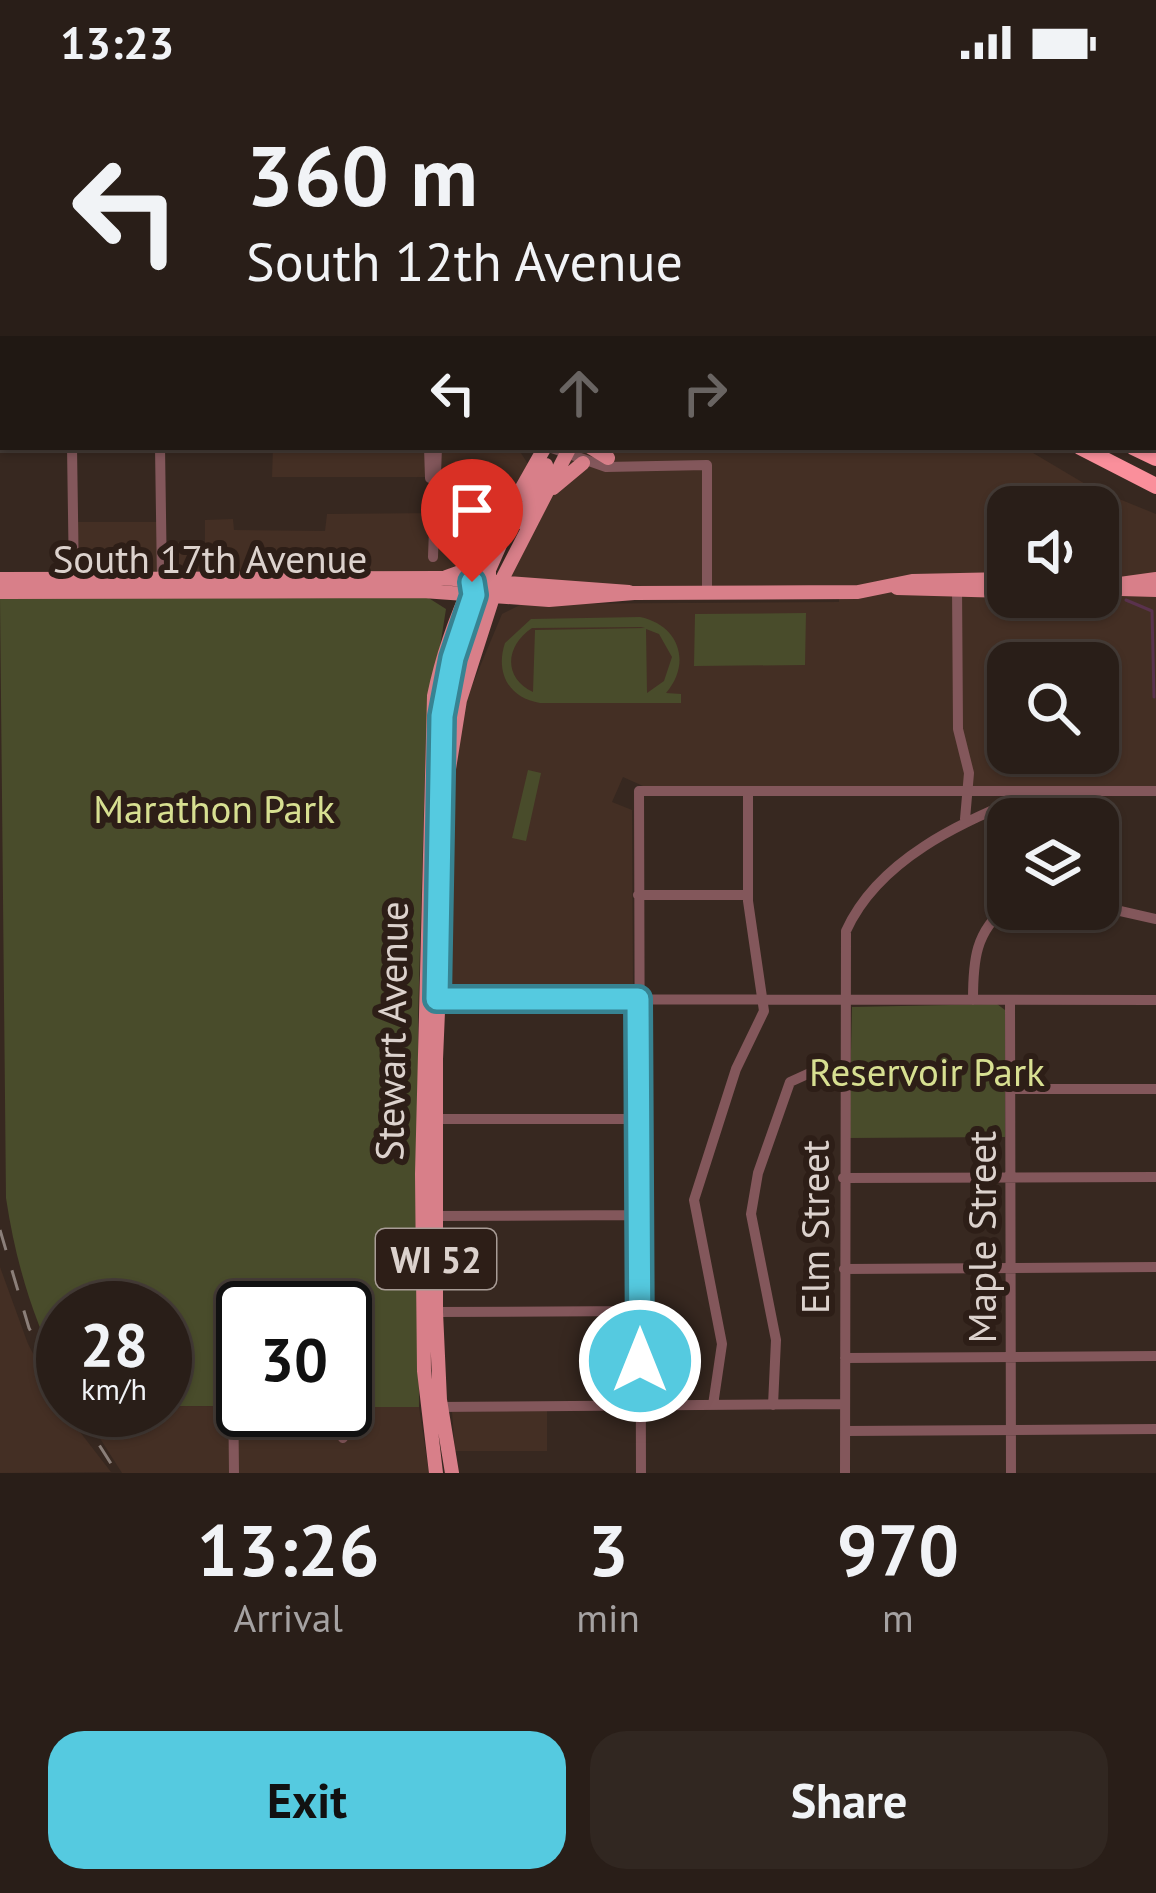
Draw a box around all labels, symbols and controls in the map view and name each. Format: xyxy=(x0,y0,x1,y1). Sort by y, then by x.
text: 13:23 xyxy=(60,13,174,71)
text: 360 m xyxy=(246,120,478,229)
icon: left xyxy=(48,132,204,288)
text: South 12th Avenue xyxy=(246,226,683,296)
icon: left xyxy=(420,360,486,426)
icon: ahead xyxy=(546,360,612,426)
icon: right xyxy=(672,360,738,426)
pin xyxy=(421,459,523,582)
icon: arrive xyxy=(439,477,505,543)
map controls xyxy=(987,486,1119,930)
button: sound xyxy=(987,486,1119,618)
street label: South 17th Avenue xyxy=(53,533,367,584)
button: search xyxy=(987,642,1119,774)
park label: Marathon Park xyxy=(93,783,335,834)
button: layers xyxy=(987,798,1119,930)
street label: Stewart Avenue xyxy=(363,901,419,1161)
park label: Reservoir Park xyxy=(809,1046,1045,1097)
street label: Maple Street xyxy=(956,1131,1007,1343)
street label: Elm Street xyxy=(789,1140,840,1314)
road number: WI 52 xyxy=(376,1229,496,1289)
speed limit sign: 30 xyxy=(216,1281,372,1437)
position arrow xyxy=(577,1298,703,1424)
text: 28 xyxy=(80,1305,148,1383)
text: km/h xyxy=(81,1369,147,1408)
text: 13:26 xyxy=(197,1503,380,1596)
text: 3 xyxy=(588,1503,629,1596)
text: 970 xyxy=(837,1503,959,1596)
text: Arrival xyxy=(234,1592,343,1643)
text: min xyxy=(576,1592,640,1643)
text: m xyxy=(882,1592,914,1643)
button: Exit xyxy=(48,1731,566,1869)
button: Share xyxy=(590,1731,1108,1869)

